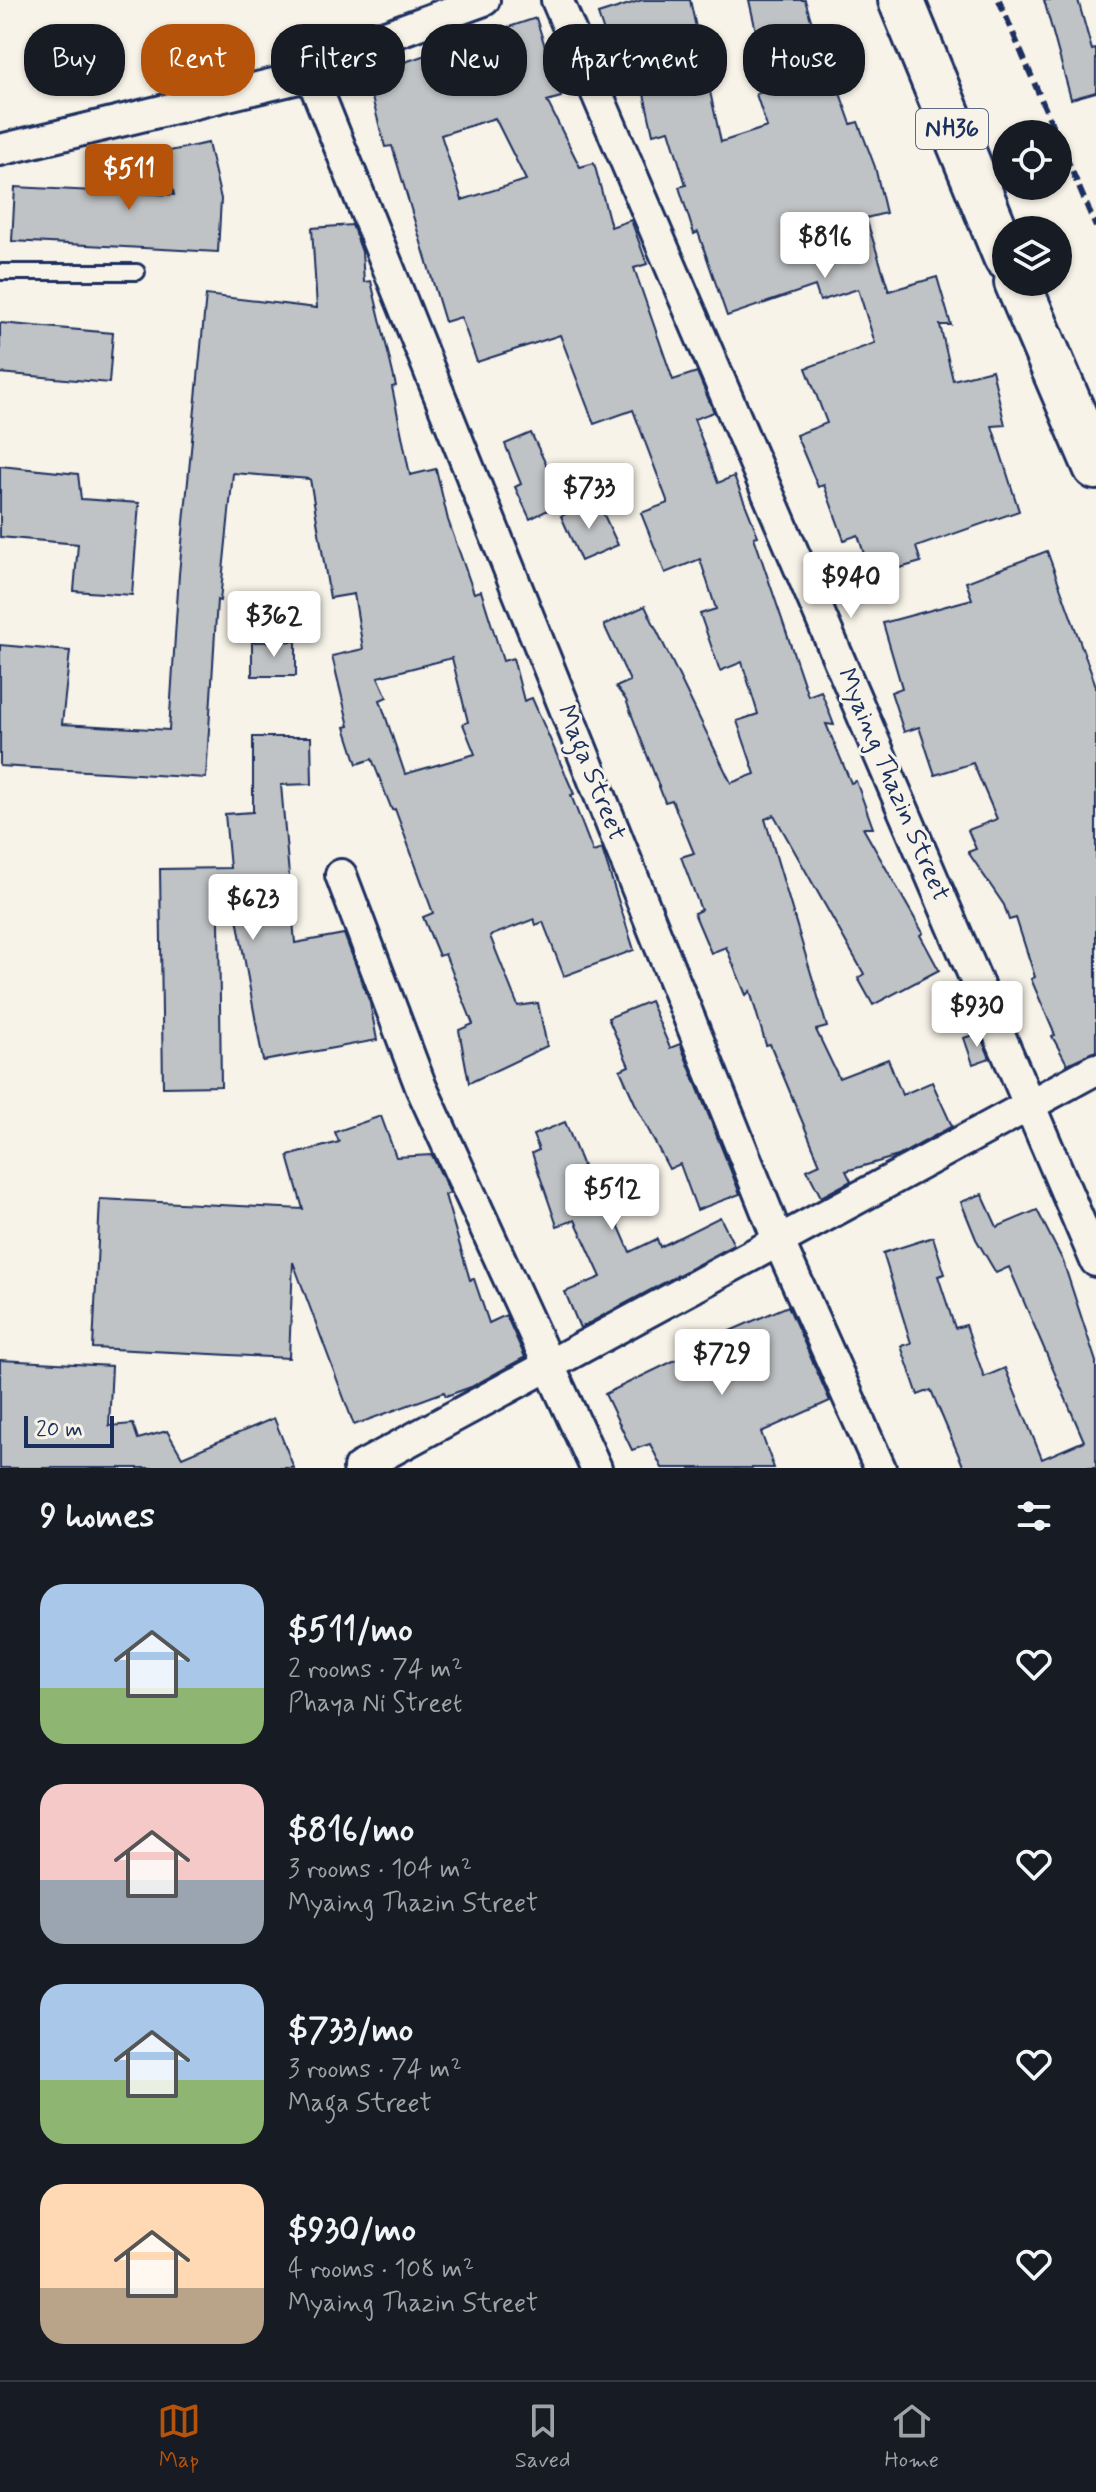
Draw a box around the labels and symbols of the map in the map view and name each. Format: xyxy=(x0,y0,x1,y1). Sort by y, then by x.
road number: NH36 xyxy=(916,109,988,149)
pin: $511 xyxy=(82,144,176,212)
pin: $816 xyxy=(778,212,872,280)
pin: $733 xyxy=(542,463,636,531)
pin: $940 xyxy=(804,552,898,620)
pin: $362 xyxy=(227,591,321,659)
street label: Myaing Thazin Street xyxy=(828,663,958,907)
street label: Maga Street xyxy=(546,700,634,847)
pin: $623 xyxy=(206,874,300,942)
pin: $930 xyxy=(930,981,1024,1049)
pin: $512 xyxy=(565,1164,659,1232)
pin: $729 xyxy=(675,1329,769,1397)
scale bar xyxy=(24,1412,114,1448)

